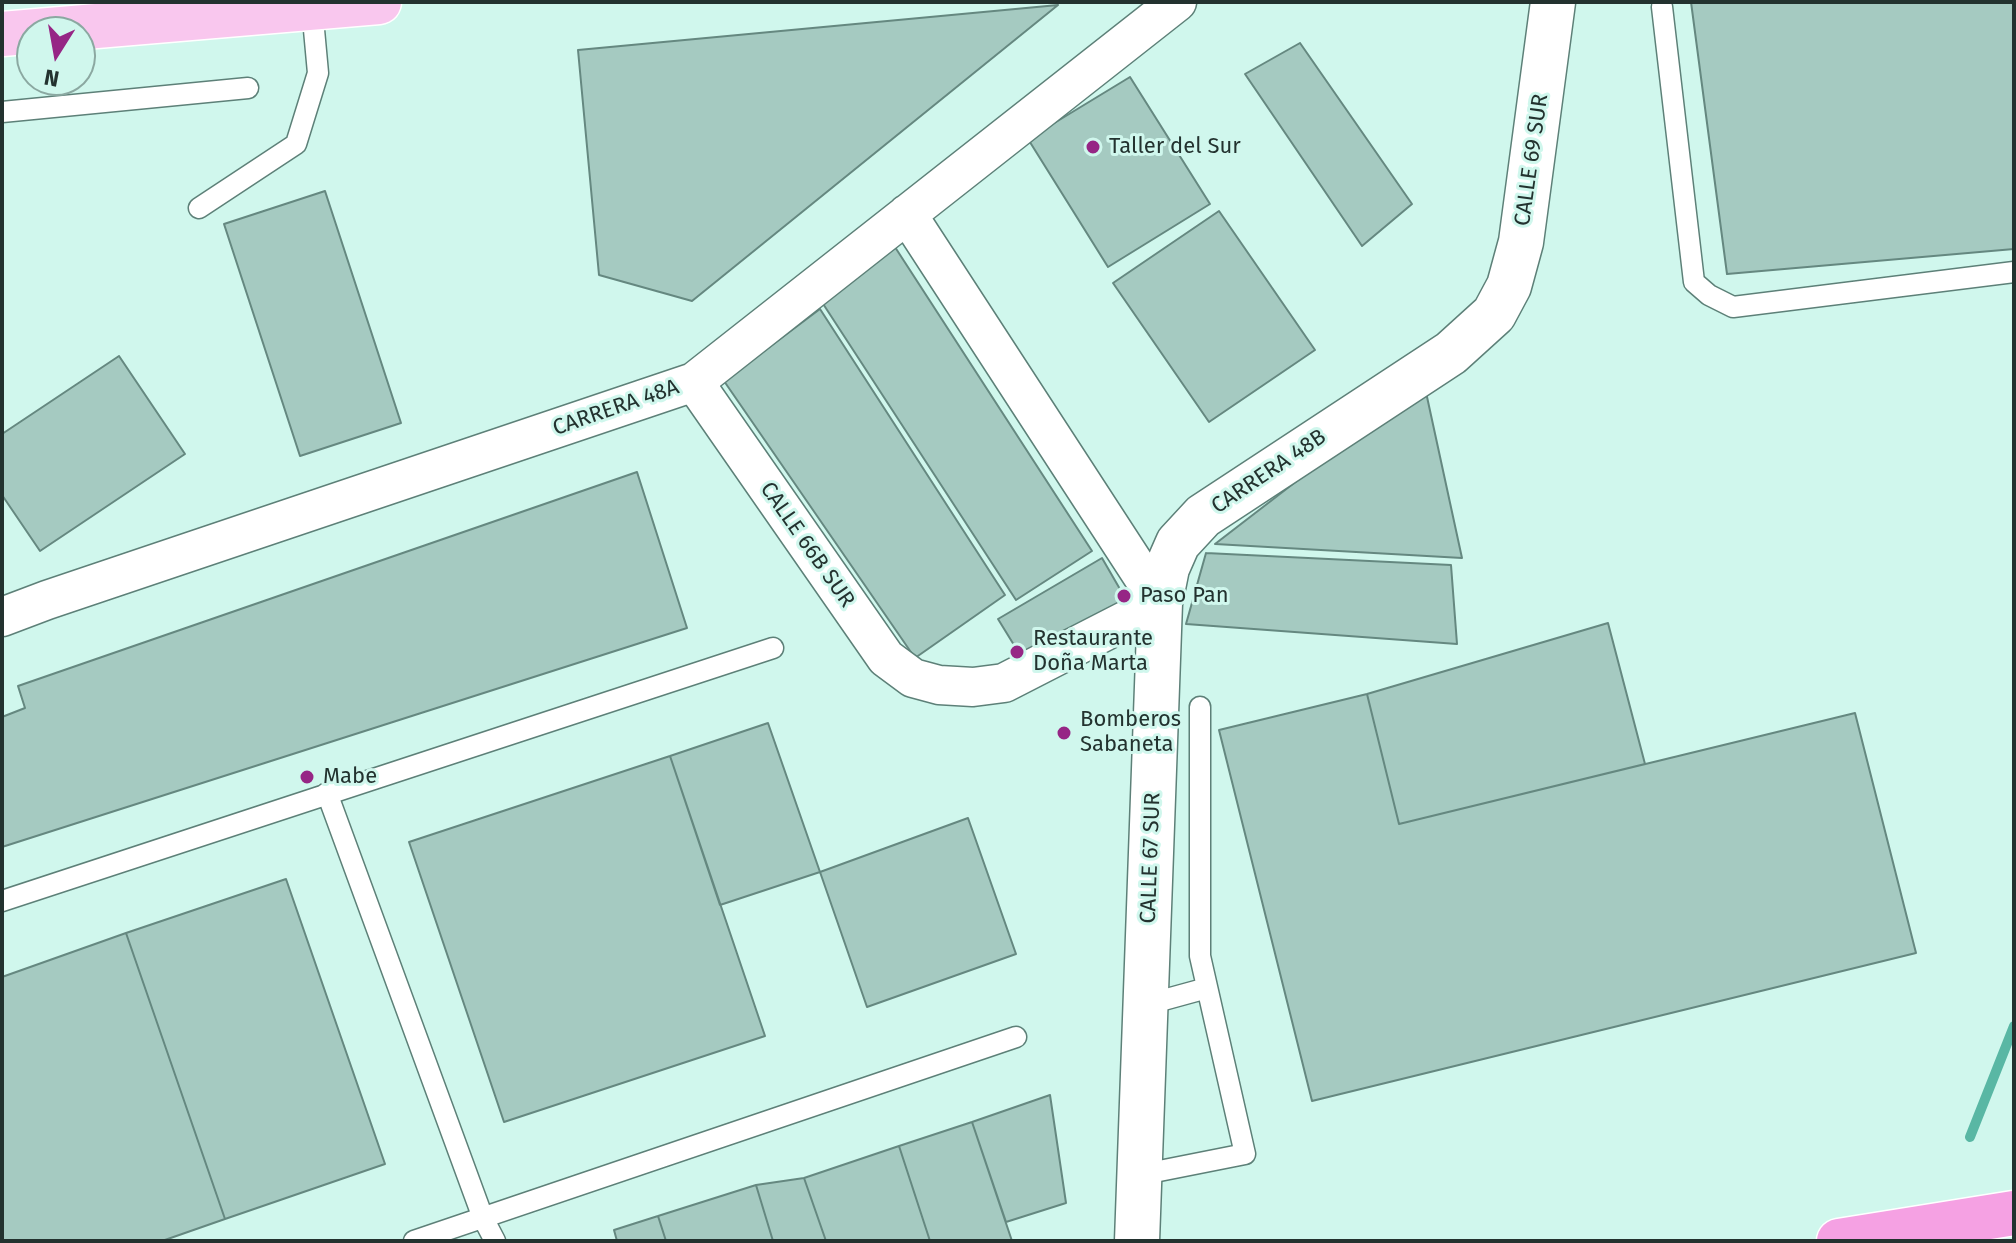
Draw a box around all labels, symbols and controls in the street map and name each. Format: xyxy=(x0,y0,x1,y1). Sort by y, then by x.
north arrow xyxy=(16,16,96,96)
text: N xyxy=(42,63,61,93)
street label: CALLE 69 SUR xyxy=(1510,92,1554,228)
place label: Taller del Sur xyxy=(1109,134,1241,160)
marker: Taller del Sur xyxy=(1084,138,1102,156)
street label: CARRERA 48A xyxy=(550,374,682,442)
street label: CARRERA 48B xyxy=(1207,424,1331,520)
street label: CALLE 66B SUR xyxy=(754,477,860,613)
place label: Paso Pan xyxy=(1140,583,1229,609)
marker: Paso Pan xyxy=(1115,587,1133,605)
place label: Restaurante Doña Marta xyxy=(1033,626,1153,678)
marker: Restaurante Doña Marta xyxy=(1008,643,1026,661)
place label: Bomberos Sabaneta xyxy=(1080,707,1181,758)
marker: Bomberos Sabaneta xyxy=(1055,724,1073,742)
place label: Mabe xyxy=(323,764,377,790)
marker: Mabe xyxy=(298,768,316,786)
street label: CALLE 67 SUR xyxy=(1136,792,1166,924)

